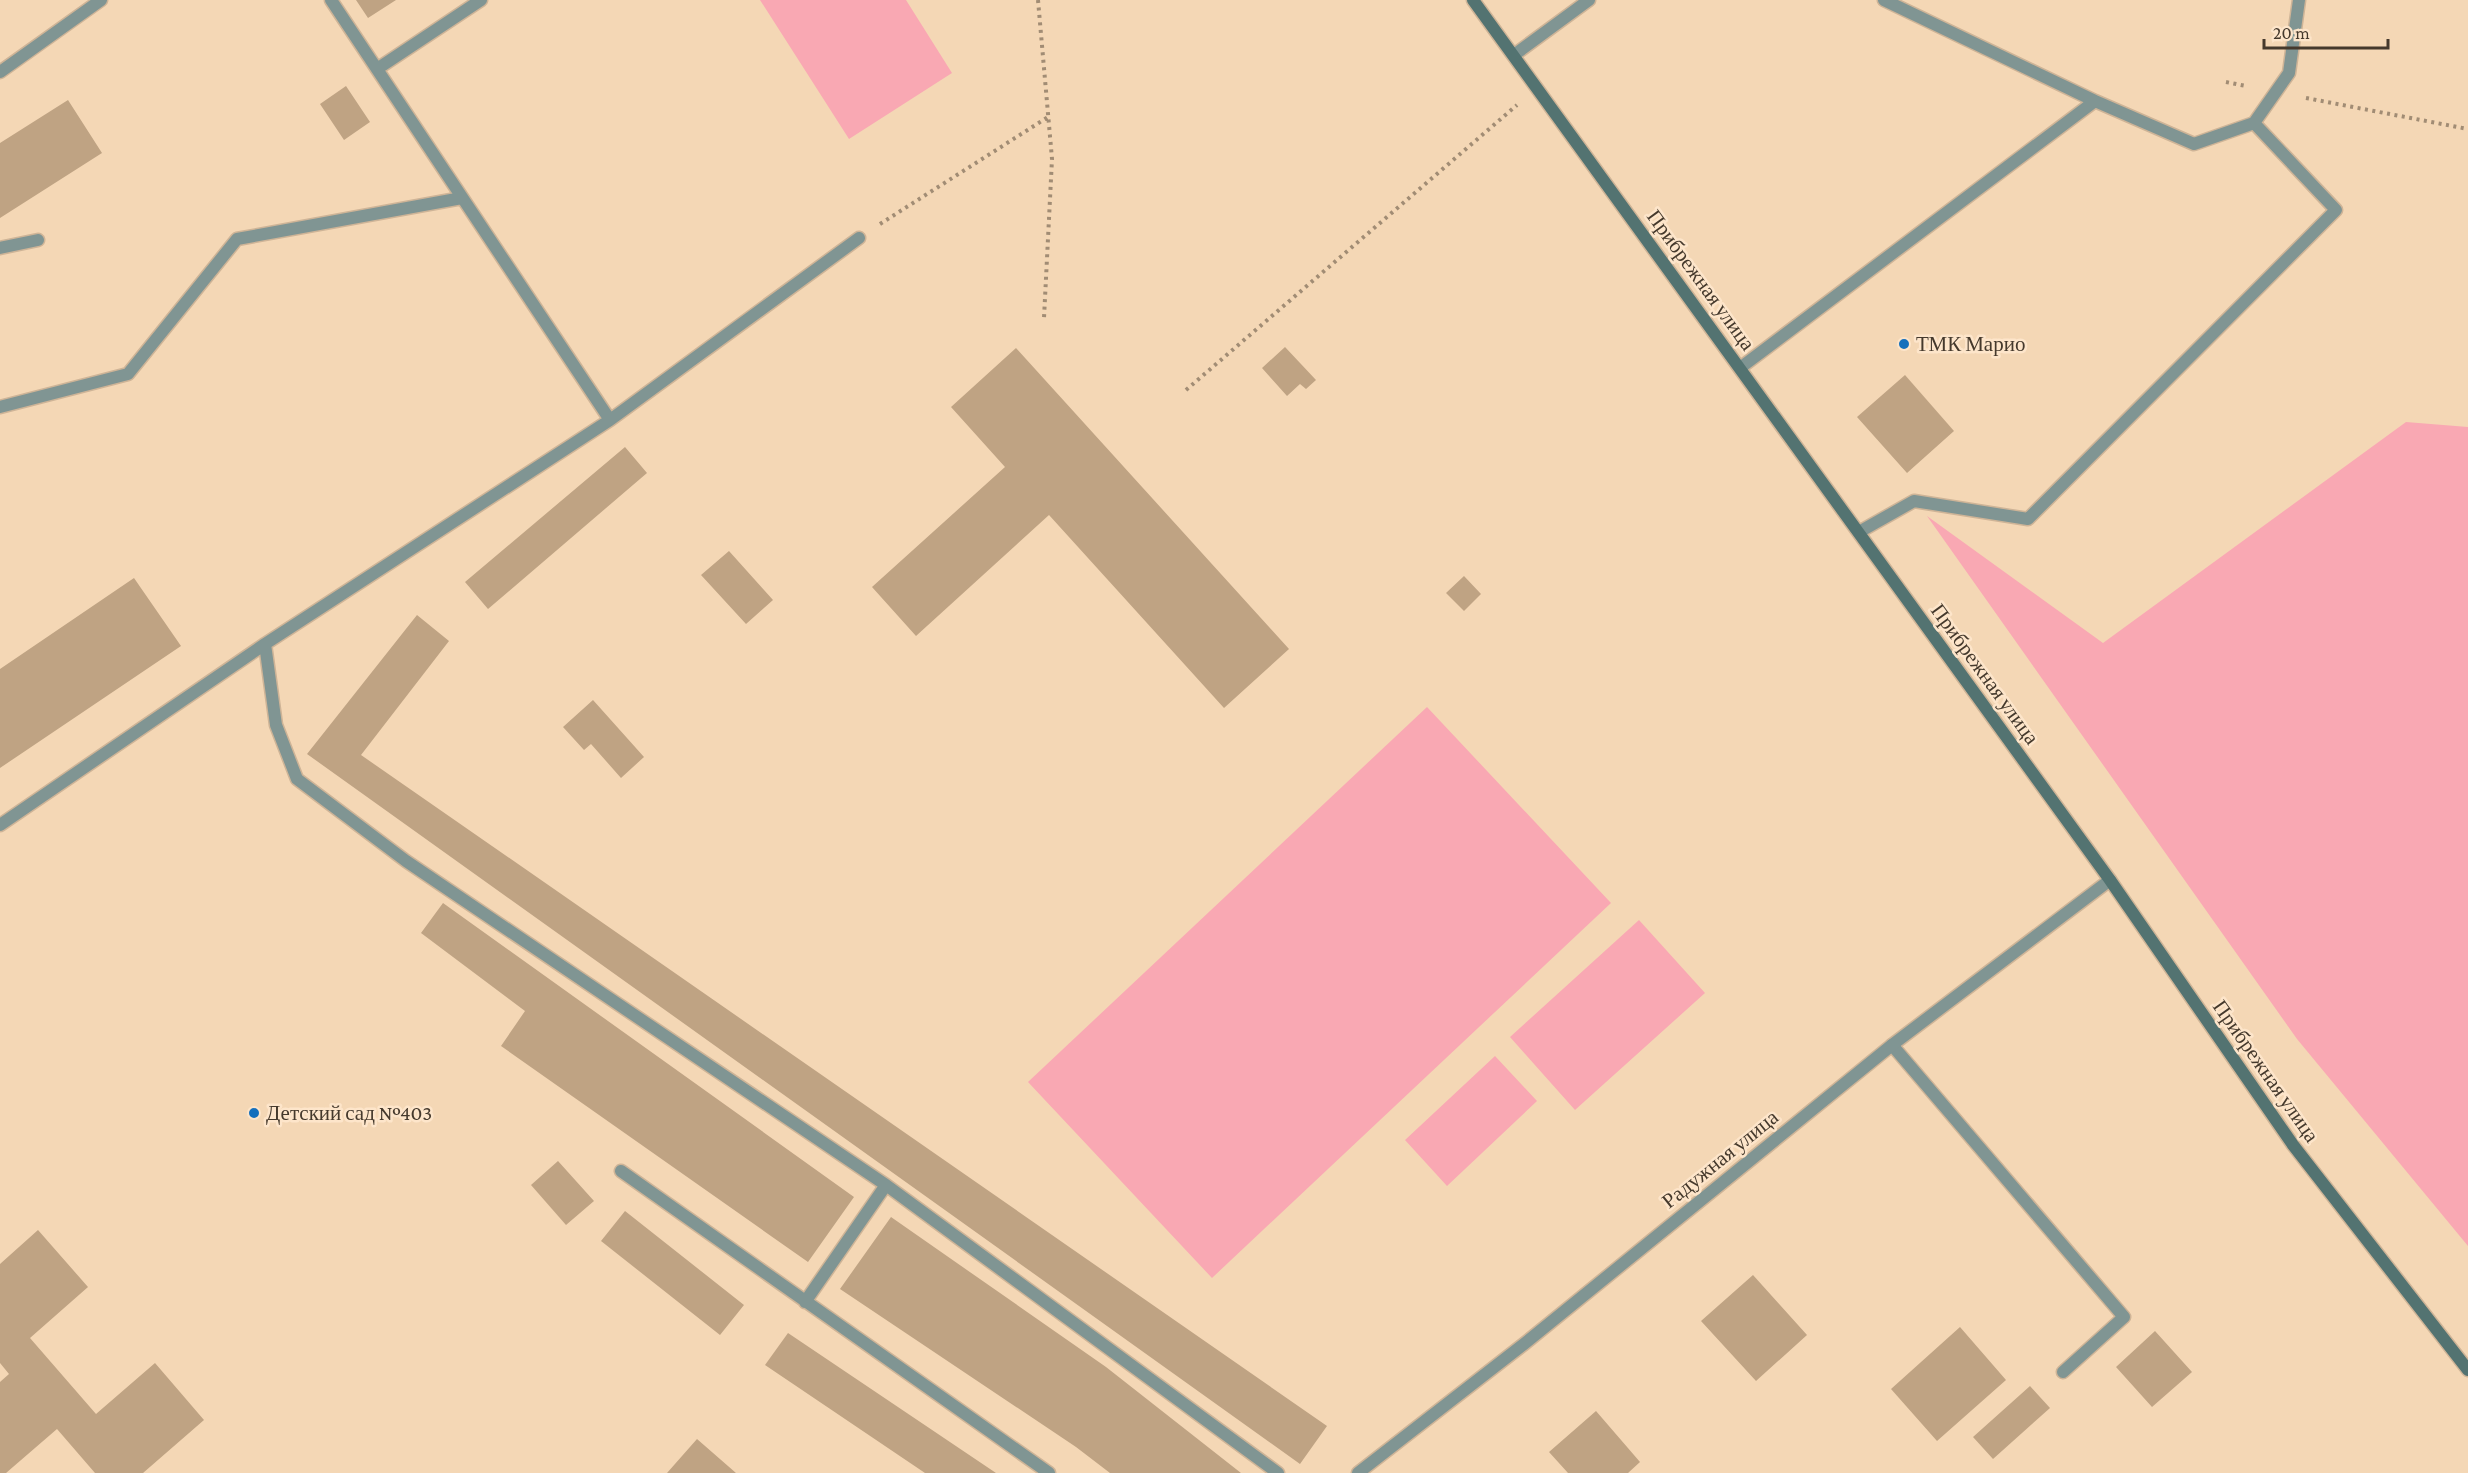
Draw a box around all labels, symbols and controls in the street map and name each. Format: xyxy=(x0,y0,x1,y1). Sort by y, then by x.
scale bar xyxy=(2264,12,2388,50)
text: 20 m xyxy=(2273,23,2310,43)
street label: Прибрежная улица xyxy=(1642,205,1760,356)
place label: ТМК Марио xyxy=(1916,332,2025,356)
marker: ТМК Марио xyxy=(1897,337,1911,351)
street label: Прибрежная улица xyxy=(1926,599,2044,750)
street label: Прибрежная улица xyxy=(2208,995,2324,1147)
place label: Детский сад №403 xyxy=(266,1101,432,1125)
street label: Радужная улица xyxy=(1657,1104,1783,1213)
marker: Детский сад №403 xyxy=(247,1106,261,1120)

